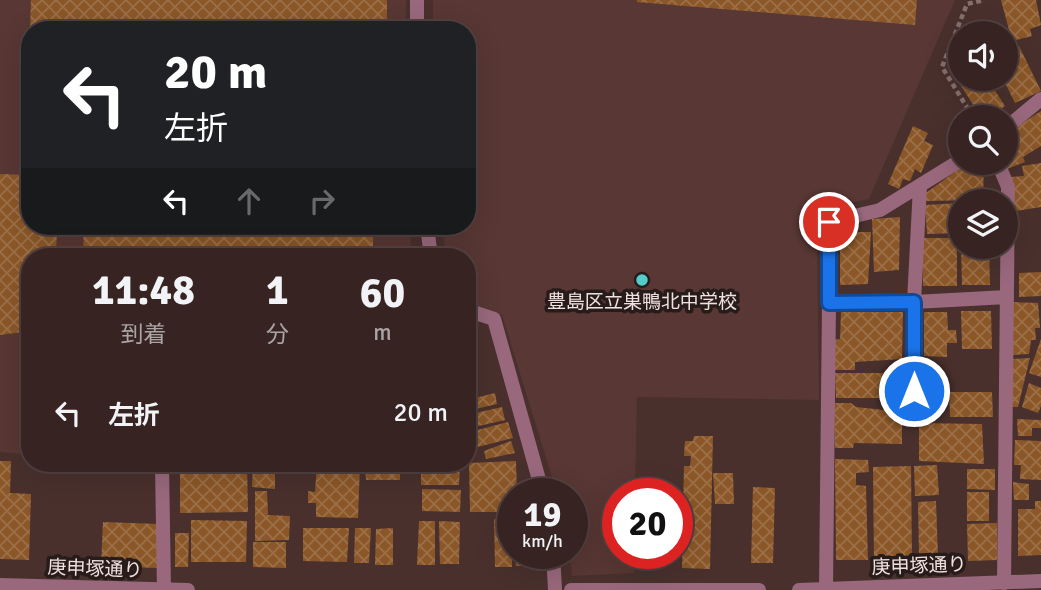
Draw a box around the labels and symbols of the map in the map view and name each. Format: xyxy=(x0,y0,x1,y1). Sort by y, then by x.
pin xyxy=(799,192,859,252)
marker: 豊島区立巣鴨北中学校 xyxy=(634,272,650,288)
place label: 豊島区立巣鴨北中学校 xyxy=(547,290,737,314)
position arrow xyxy=(877,354,951,428)
speed limit sign: 20 xyxy=(602,478,693,569)
street label: 庚申塚通り xyxy=(871,552,967,580)
street label: 庚申塚通り xyxy=(47,555,143,583)

